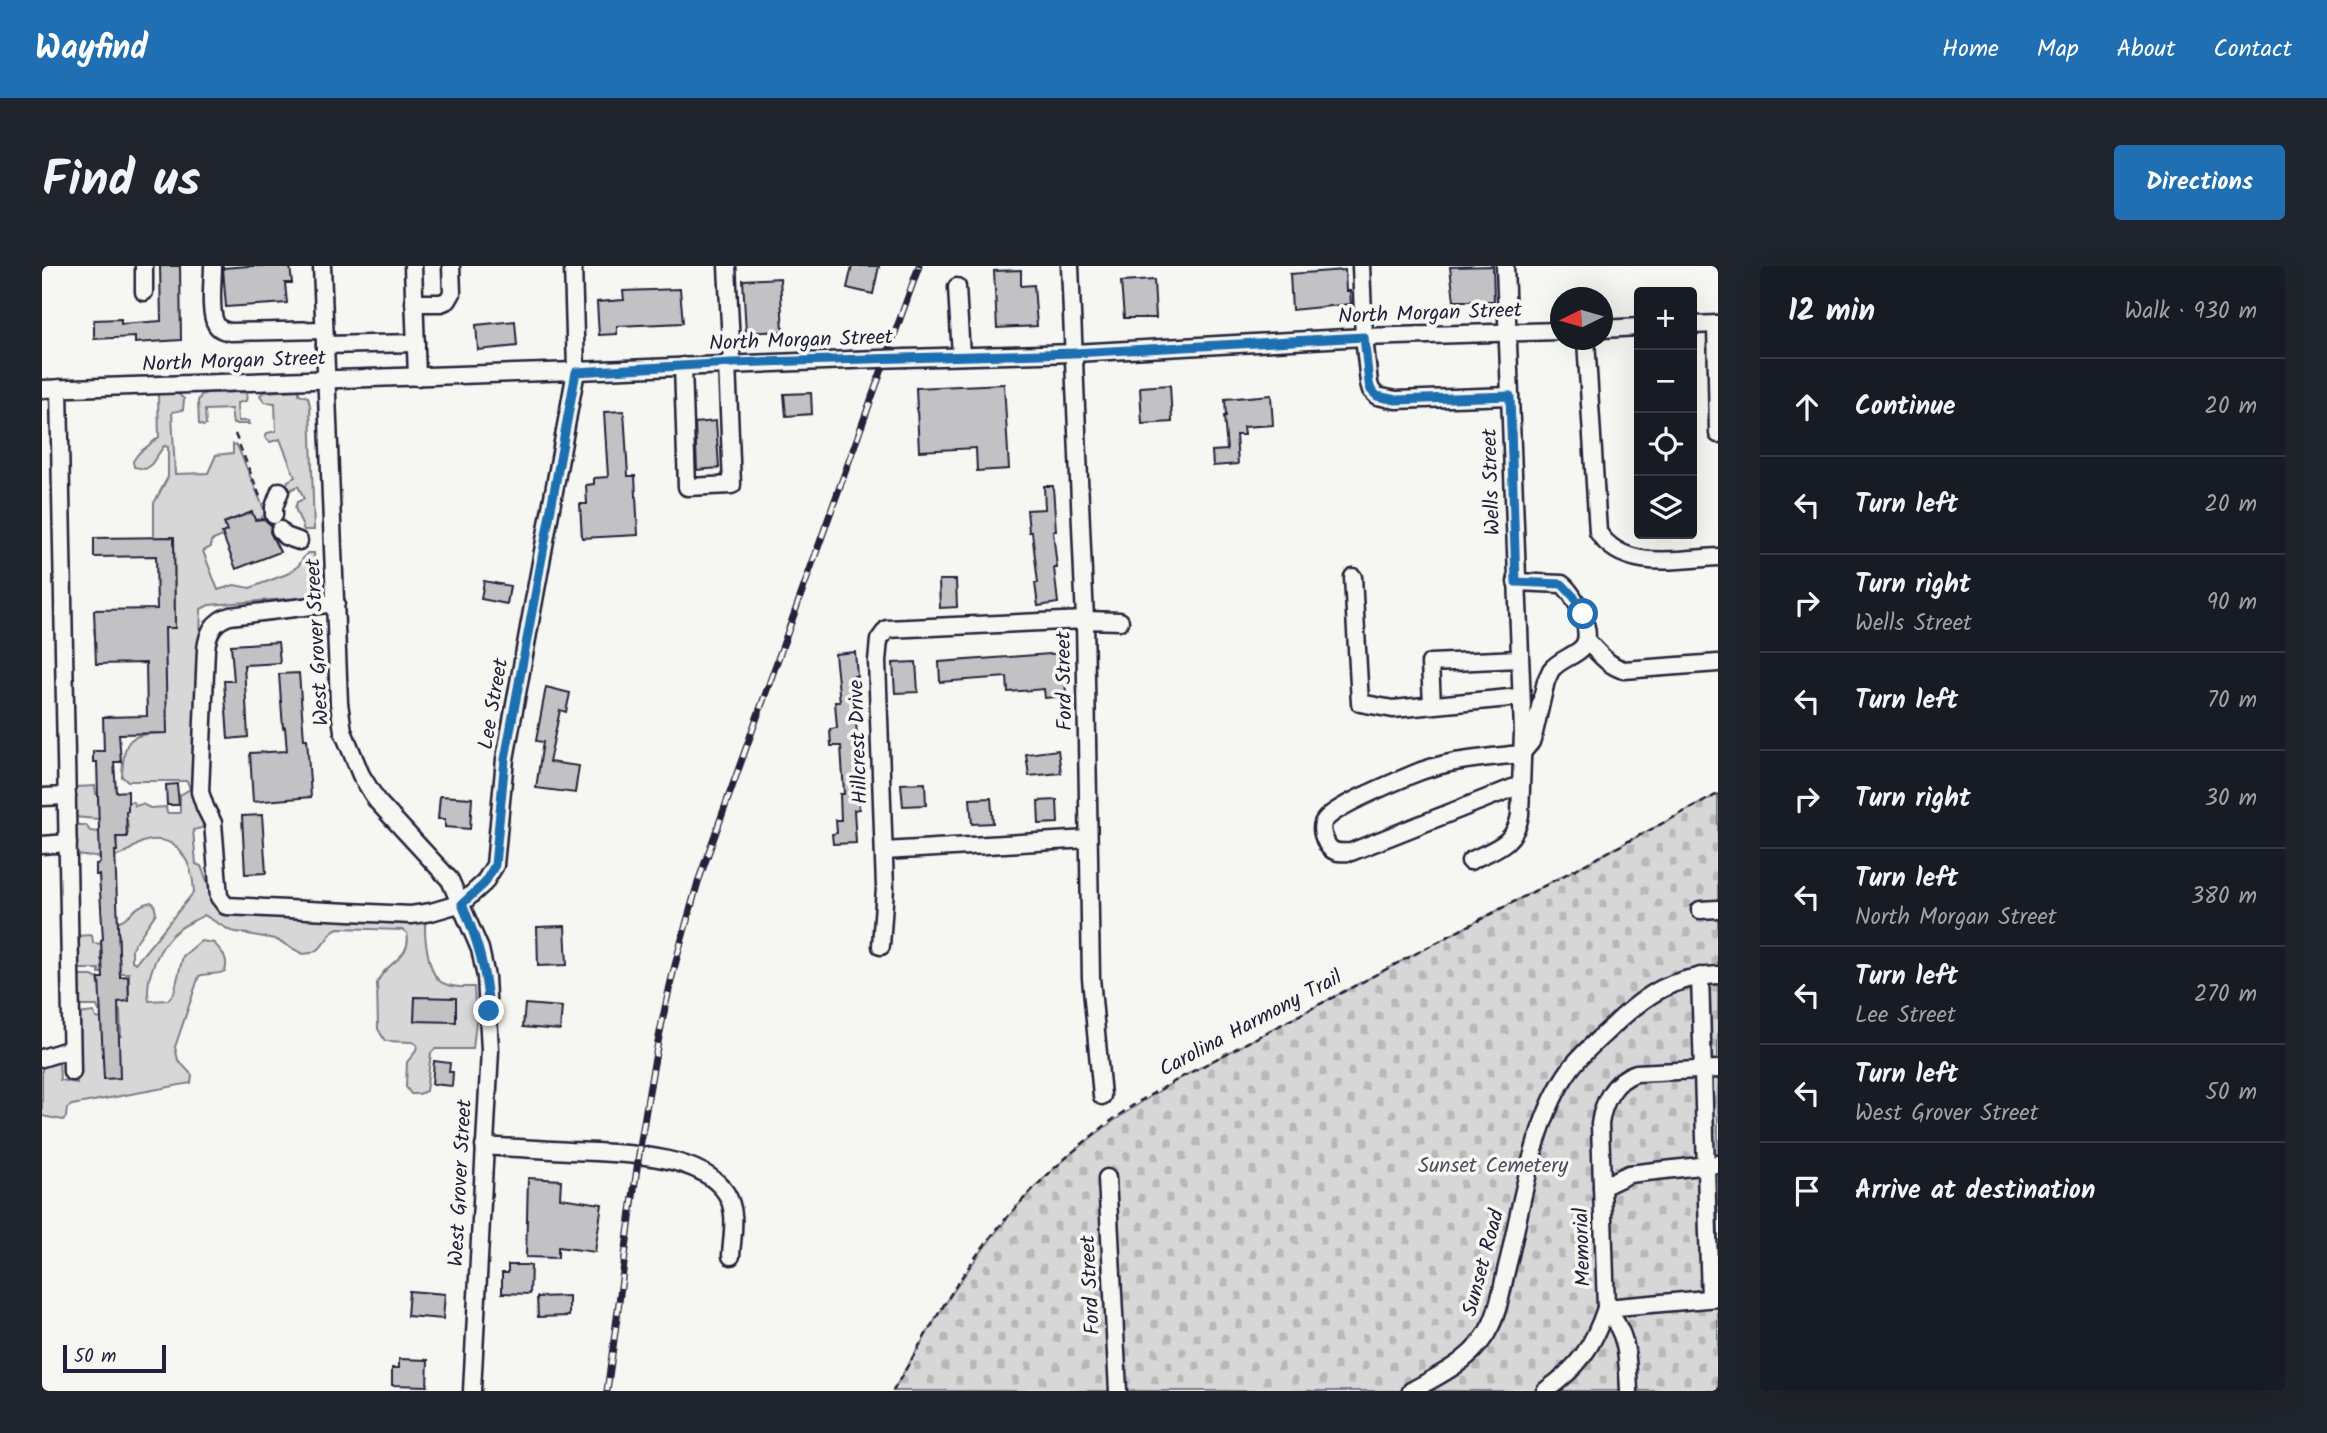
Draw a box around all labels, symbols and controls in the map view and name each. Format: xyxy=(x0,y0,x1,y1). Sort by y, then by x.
text: Wayfind xyxy=(35,23,148,76)
text: Home xyxy=(1942,30,1999,69)
text: Map xyxy=(2037,30,2079,69)
text: About xyxy=(2117,30,2175,69)
text: Contact xyxy=(2213,30,2292,69)
text: Find us xyxy=(42,143,200,221)
button: Directions xyxy=(2114,145,2285,220)
north arrow xyxy=(1550,287,1613,350)
map controls xyxy=(1634,287,1697,539)
button: + xyxy=(1634,287,1697,350)
text: 12 min xyxy=(1788,288,1875,336)
street label: North Morgan Street xyxy=(1337,294,1523,334)
text: Walk · 930 m xyxy=(2125,294,2257,330)
street label: North Morgan Street xyxy=(708,321,894,361)
street label: North Morgan Street xyxy=(141,342,327,382)
button: − xyxy=(1634,350,1697,413)
text: Continue xyxy=(1855,386,1956,428)
icon: ahead xyxy=(1788,388,1826,426)
text: 20 m xyxy=(2205,389,2257,425)
button: locate xyxy=(1634,413,1697,476)
street label: Wells Street xyxy=(1474,427,1510,536)
button: layers xyxy=(1634,476,1697,539)
text: Turn left xyxy=(1855,484,1958,526)
icon: left xyxy=(1788,486,1826,524)
text: 20 m xyxy=(2205,487,2257,523)
street label: West Grover Street xyxy=(297,557,339,727)
text: Turn right xyxy=(1855,564,1971,606)
icon: right xyxy=(1788,584,1826,622)
text: 90 m xyxy=(2207,585,2257,621)
route start xyxy=(1567,598,1598,629)
text: Wells Street xyxy=(1855,606,1972,642)
street label: Ford Street xyxy=(1048,630,1082,731)
street label: Lee Street xyxy=(470,655,518,752)
street label: Hillcrest Drive xyxy=(840,679,878,805)
text: Turn left xyxy=(1855,680,1958,722)
icon: left xyxy=(1788,682,1826,720)
text: 70 m xyxy=(2207,683,2257,719)
text: Turn right xyxy=(1855,778,1971,820)
icon: right xyxy=(1788,780,1826,818)
text: 30 m xyxy=(2205,781,2257,817)
text: Turn left xyxy=(1855,858,1958,900)
icon: left xyxy=(1788,878,1826,916)
text: 380 m xyxy=(2191,879,2257,915)
text: North Morgan Street xyxy=(1855,900,2057,936)
text: Turn left xyxy=(1855,956,1958,998)
street label: Carolina Harmony Trail xyxy=(1154,962,1348,1086)
icon: left xyxy=(1788,976,1826,1014)
text: 270 m xyxy=(2194,977,2257,1013)
route end xyxy=(473,995,504,1026)
text: Lee Street xyxy=(1855,998,1956,1034)
text: Turn left xyxy=(1855,1054,1958,1096)
icon: left xyxy=(1788,1074,1826,1112)
text: 50 m xyxy=(2206,1075,2257,1111)
text: West Grover Street xyxy=(1855,1096,2039,1132)
street label: West Grover Street xyxy=(440,1098,482,1268)
park label: Sunset Cemetery xyxy=(1418,1150,1568,1183)
text: Arrive at destination xyxy=(1855,1170,2095,1212)
icon: arrive xyxy=(1788,1172,1826,1210)
street label: Sunset Road xyxy=(1454,1205,1514,1320)
street label: Memorial xyxy=(1565,1207,1601,1287)
street label: Ford Street xyxy=(1072,1234,1110,1336)
scale bar xyxy=(63,1342,166,1374)
text: 50 m xyxy=(74,1342,116,1372)

